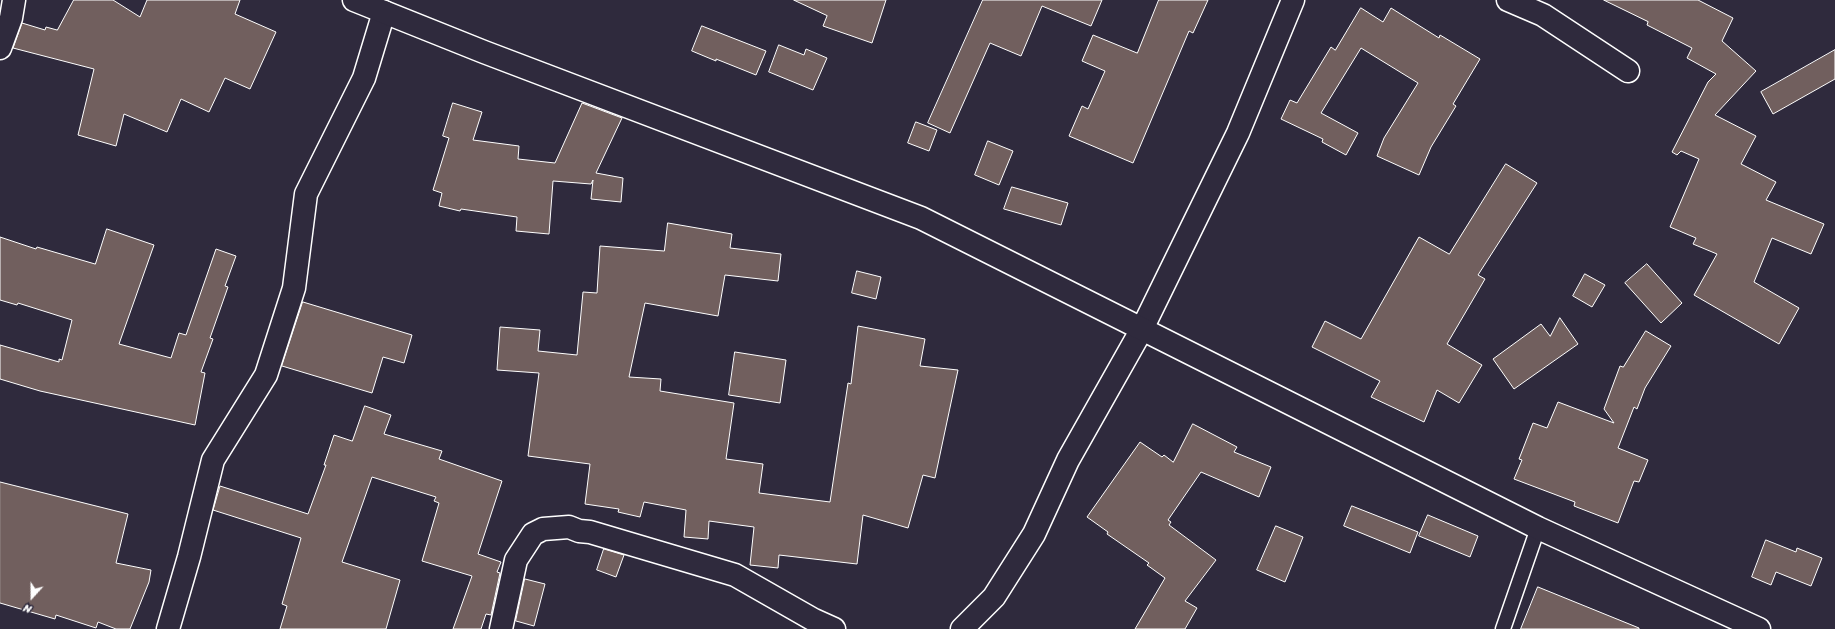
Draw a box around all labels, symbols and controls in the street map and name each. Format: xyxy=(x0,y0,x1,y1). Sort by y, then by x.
north arrow xyxy=(12,577,52,617)
text: N xyxy=(21,598,34,619)

